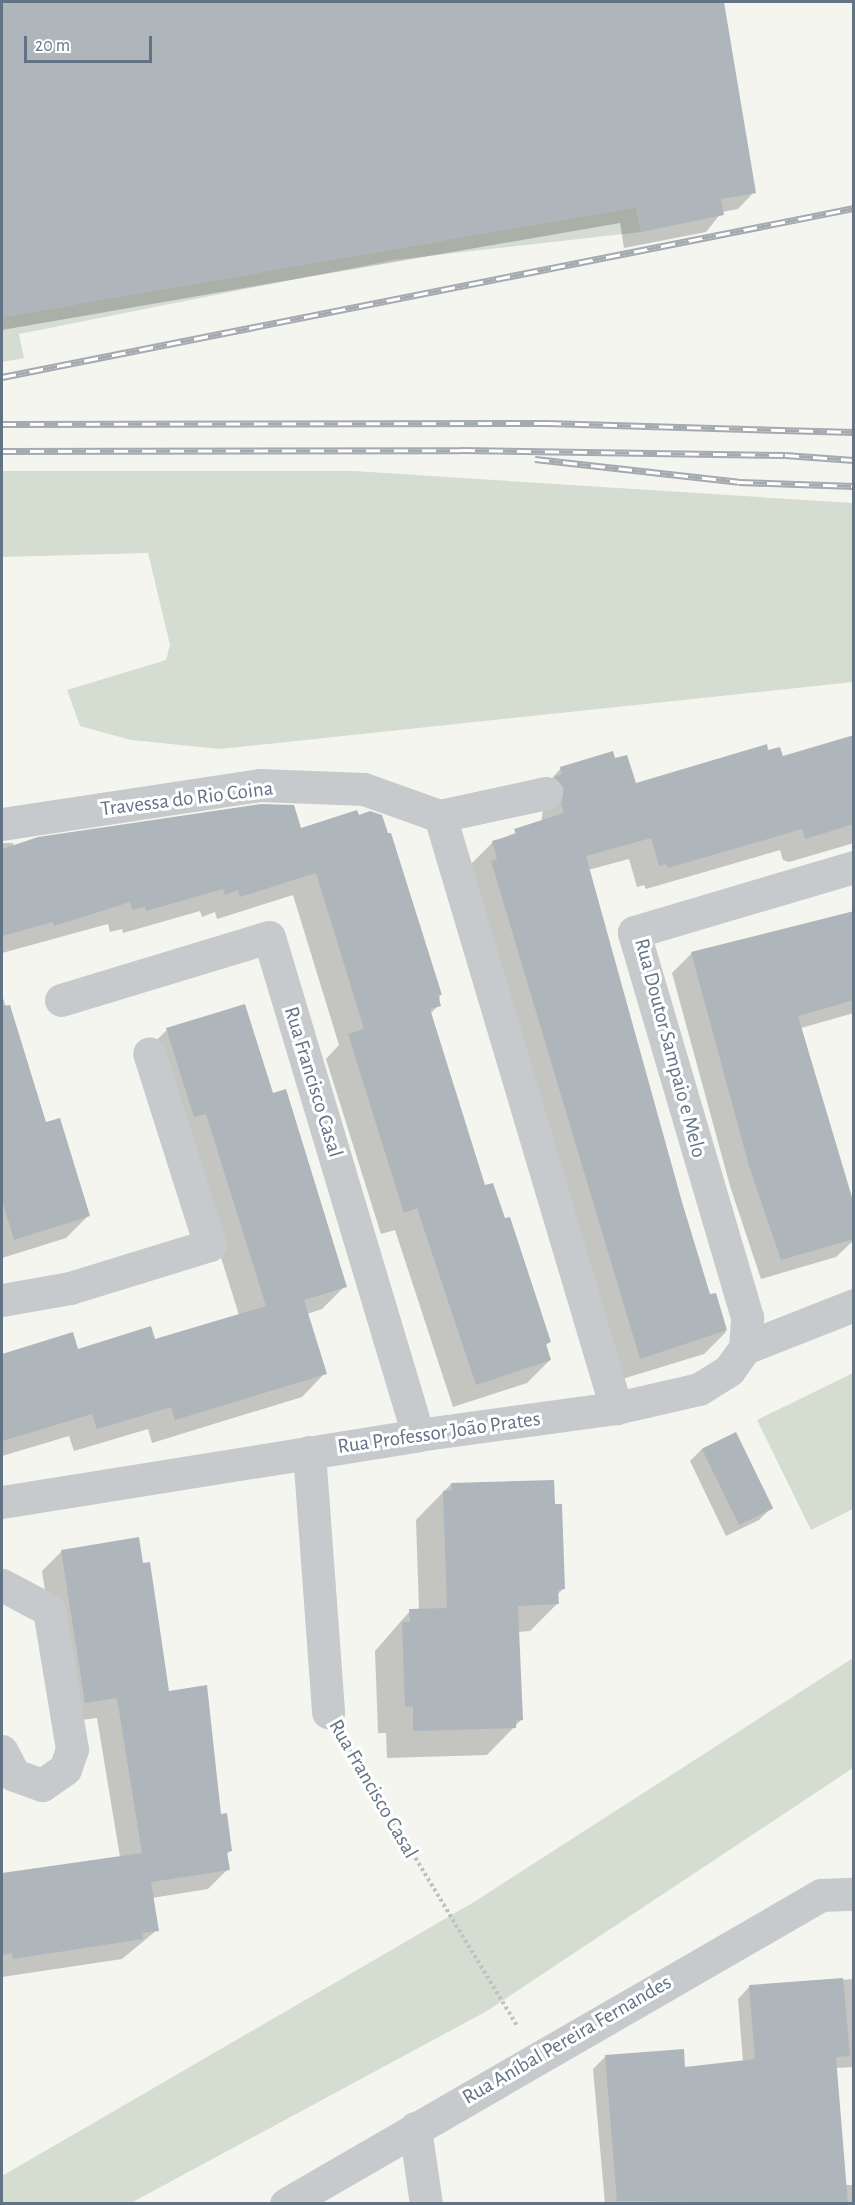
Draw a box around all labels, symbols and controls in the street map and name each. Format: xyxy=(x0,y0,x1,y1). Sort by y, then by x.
scale bar xyxy=(27,24,154,62)
text: 20 m xyxy=(35,37,70,55)
street label: Travessa do Rio Coina xyxy=(99,776,275,822)
street label: Rua Doutor Sampaio e Melo xyxy=(629,936,711,1160)
street label: Rua Francisco Casal xyxy=(278,1004,348,1160)
street label: Rua Professor João Prates xyxy=(336,1406,542,1460)
street label: Rua Francisco Casal xyxy=(323,1715,423,1863)
street label: Rua Aníbal Pereira Fernandes xyxy=(458,1970,676,2110)

